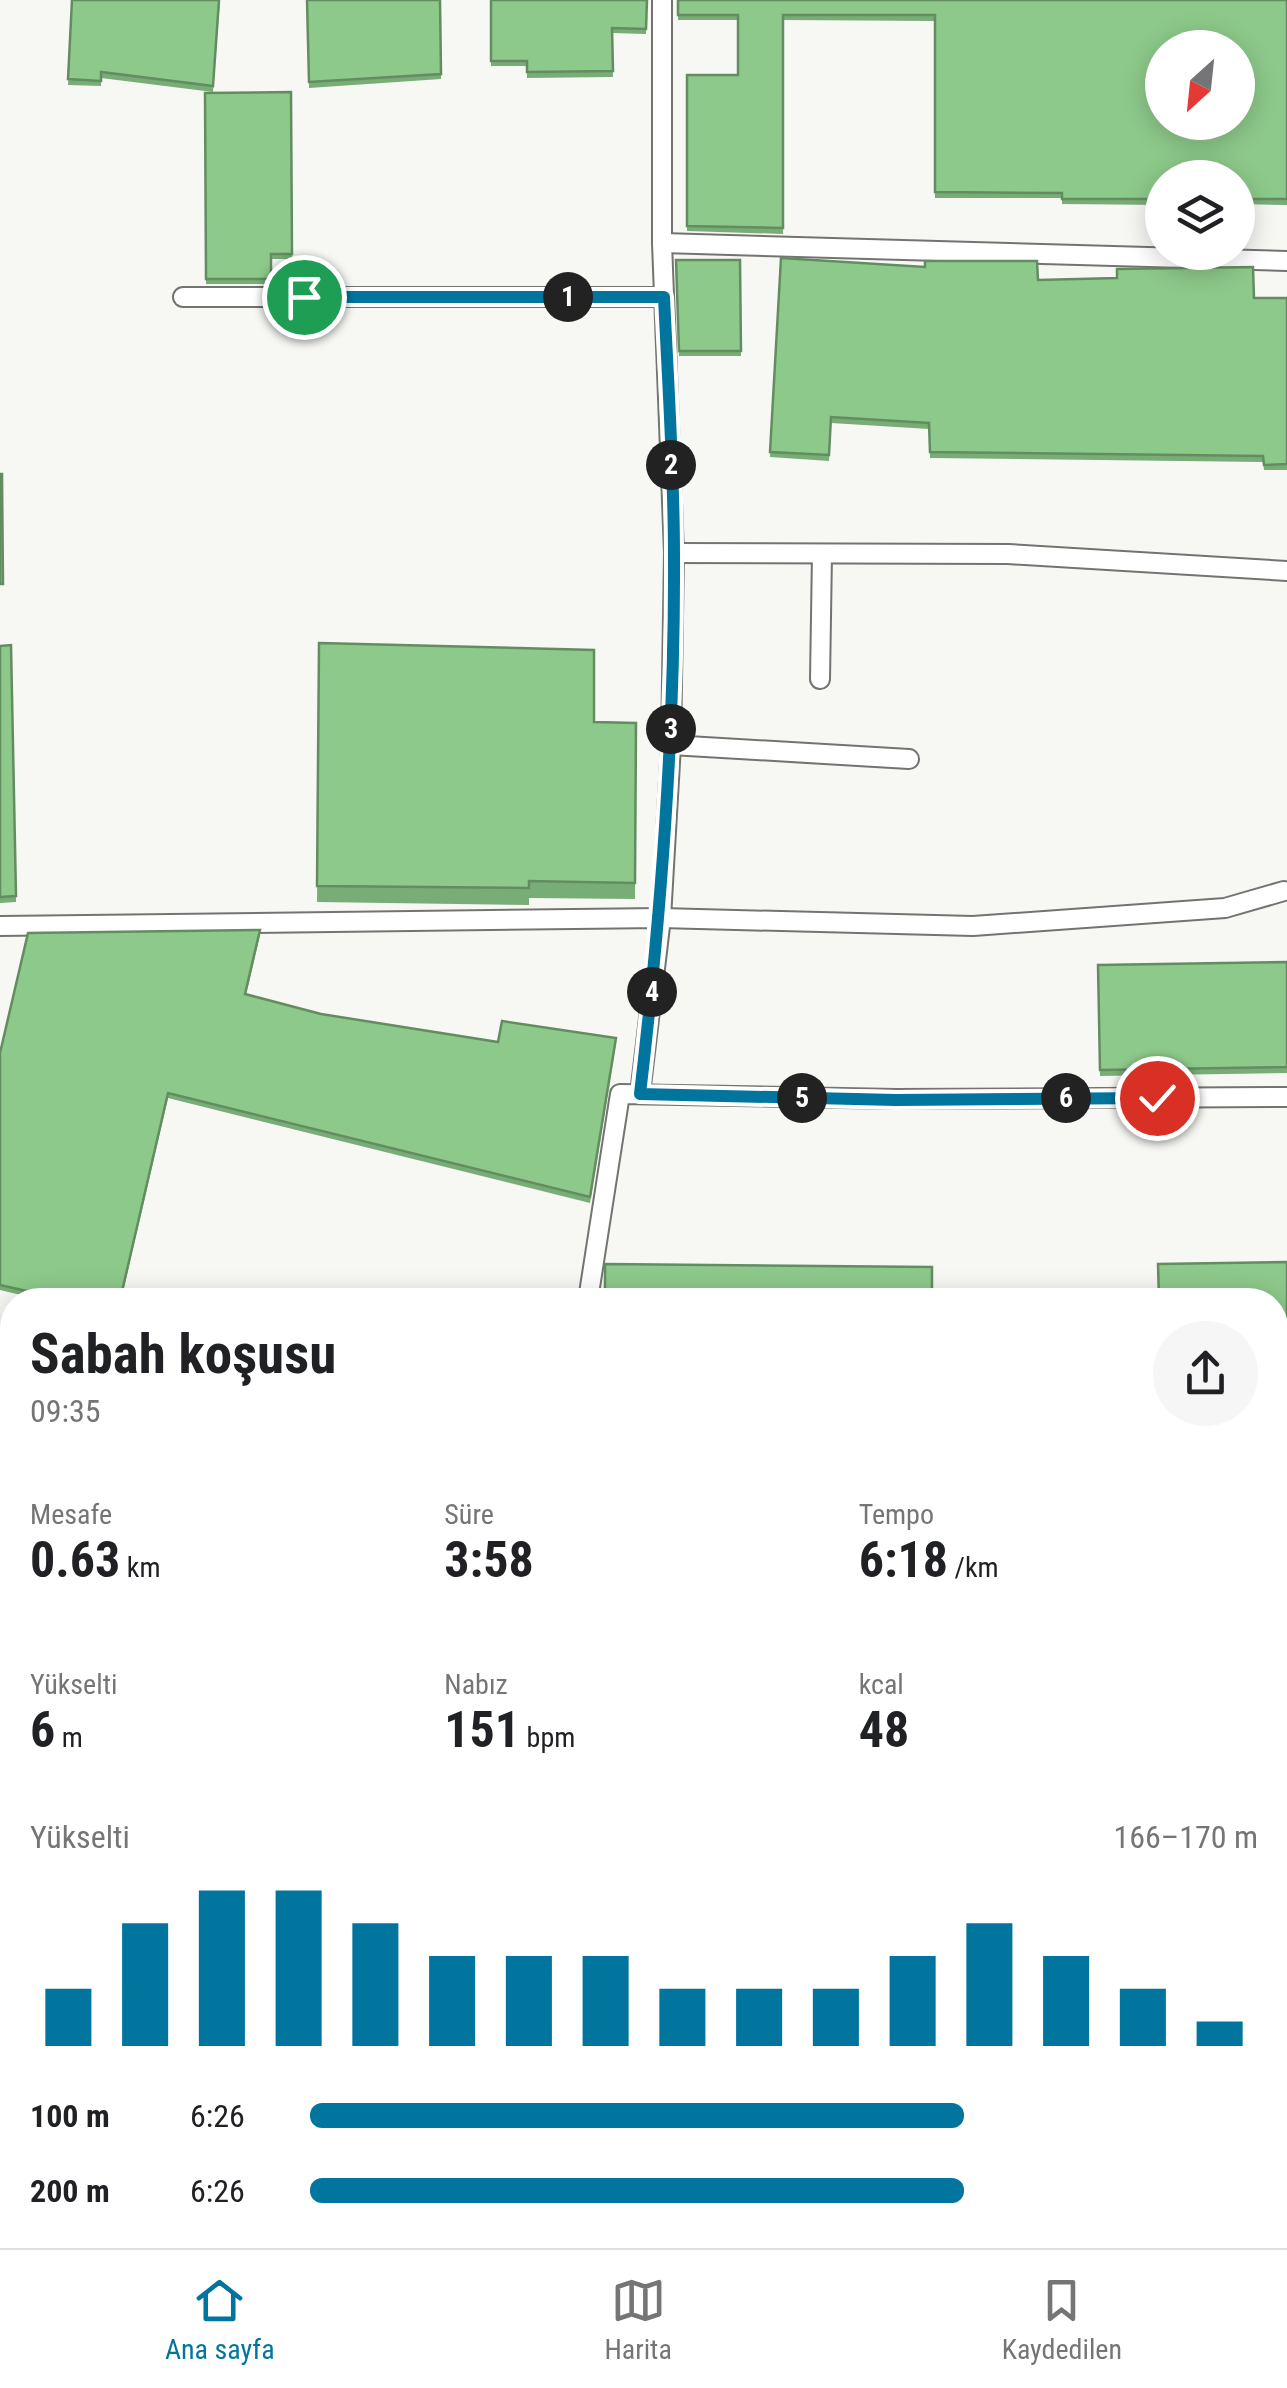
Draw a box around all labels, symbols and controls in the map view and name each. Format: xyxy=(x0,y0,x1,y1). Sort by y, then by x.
north arrow xyxy=(1145,30,1255,140)
map controls xyxy=(1145,30,1255,270)
button: layers xyxy=(1145,160,1255,270)
pin xyxy=(262,255,347,340)
icon: arrive xyxy=(277,270,332,325)
pin: 1 xyxy=(543,272,593,322)
text: 1 xyxy=(561,280,575,313)
pin: 2 xyxy=(646,440,696,490)
text: 2 xyxy=(664,448,678,481)
pin: 3 xyxy=(646,704,696,754)
text: 3 xyxy=(664,712,678,745)
pin: 4 xyxy=(627,967,677,1017)
text: 4 xyxy=(645,975,659,1008)
pin xyxy=(1115,1056,1200,1141)
icon: check xyxy=(1130,1071,1185,1126)
pin: 5 xyxy=(777,1073,827,1123)
pin: 6 xyxy=(1041,1073,1091,1123)
text: 5 xyxy=(795,1081,809,1114)
text: 6 xyxy=(1059,1081,1073,1114)
button: share xyxy=(1153,1321,1258,1426)
text: Sabah koşusu xyxy=(30,1322,336,1386)
text: 09:35 xyxy=(30,1392,101,1430)
text: Mesafe xyxy=(30,1498,112,1531)
text: Süre xyxy=(444,1498,494,1531)
text: Tempo xyxy=(859,1498,934,1531)
text: 0.63 xyxy=(30,1531,120,1589)
text: 3:58 xyxy=(444,1531,534,1589)
text: 6:18 xyxy=(859,1531,948,1589)
text: km xyxy=(120,1551,160,1584)
text: /km xyxy=(948,1551,999,1584)
text: Yükselti xyxy=(30,1668,117,1701)
text: Nabız xyxy=(444,1668,508,1701)
text: kcal xyxy=(859,1668,904,1701)
text: 6 xyxy=(30,1701,55,1759)
text: 151 xyxy=(444,1701,520,1759)
text: 48 xyxy=(859,1701,909,1759)
text: m xyxy=(55,1721,83,1754)
text: bpm xyxy=(520,1721,575,1754)
text: Yükselti xyxy=(30,1818,130,1856)
text: 166–170 m xyxy=(1113,1818,1258,1856)
text: 100 m xyxy=(30,2097,110,2135)
text: 6:26 xyxy=(190,2097,245,2135)
text: 200 m xyxy=(30,2172,110,2210)
text: 6:26 xyxy=(190,2172,245,2210)
tab: Ana sayfa xyxy=(165,2273,275,2366)
tab: Harita xyxy=(604,2273,672,2366)
tab: Kaydedilen xyxy=(1002,2273,1122,2366)

